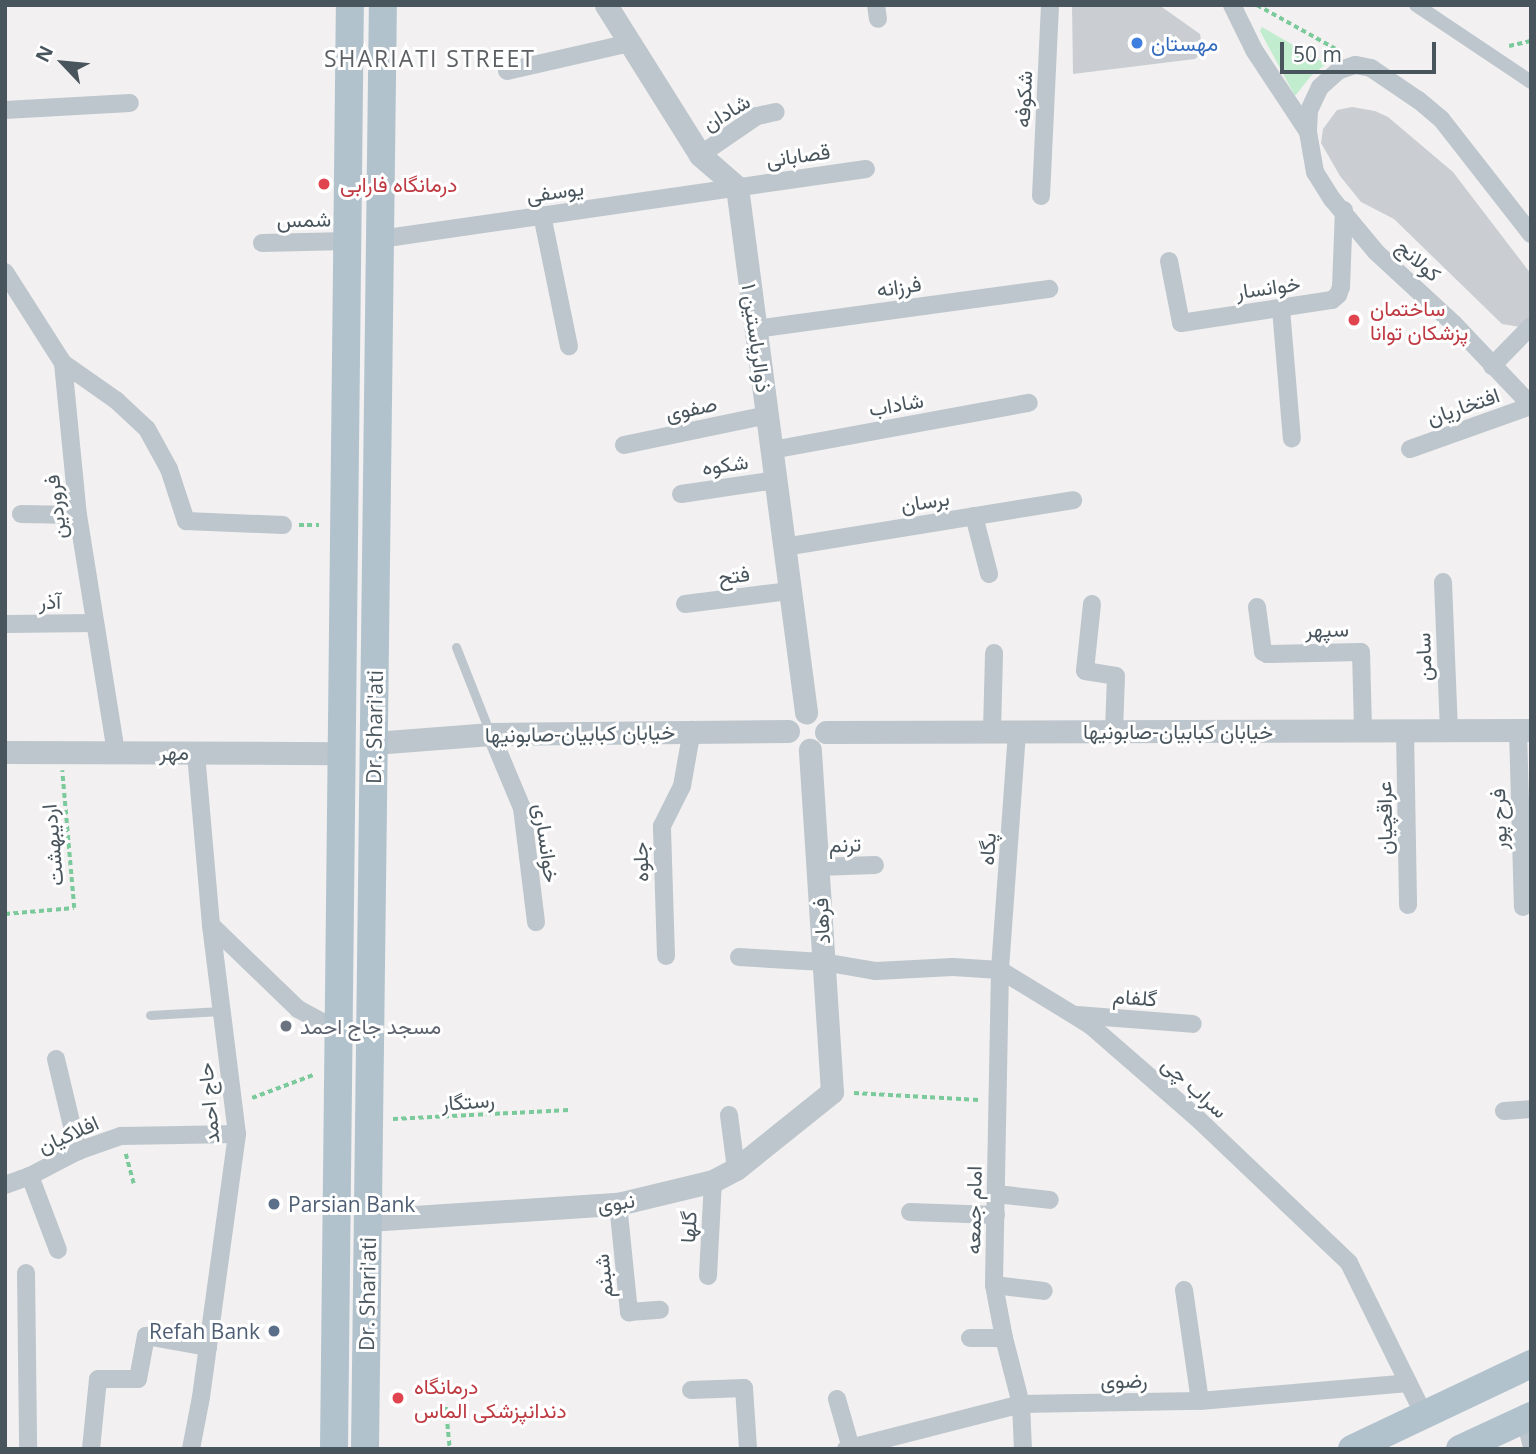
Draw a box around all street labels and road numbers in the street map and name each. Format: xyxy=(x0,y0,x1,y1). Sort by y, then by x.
street label: شکوفه xyxy=(1009,70,1037,128)
street label: شادان xyxy=(698,88,754,136)
street label: قصابانی xyxy=(764,138,832,172)
street label: یوسفی xyxy=(525,175,585,207)
street label: شمس xyxy=(276,206,332,232)
street label: کولانج xyxy=(1392,234,1446,286)
street label: فرزانه xyxy=(875,270,923,302)
street label: خوانسار xyxy=(1234,270,1302,304)
street label: ذوالریاستین ۱ xyxy=(737,282,777,394)
street label: افتخاریان xyxy=(1423,382,1503,430)
street label: شاداب xyxy=(867,387,925,421)
street label: صفوی xyxy=(663,390,719,426)
street label: شکوه xyxy=(700,448,750,480)
street label: فروردین xyxy=(39,473,71,541)
street label: برسان xyxy=(899,485,951,517)
street label: فتح xyxy=(717,561,751,589)
street label: آذر xyxy=(39,588,61,614)
street label: سپهر xyxy=(1305,616,1349,642)
street label: سامن xyxy=(1410,632,1436,682)
street label: Dr. Shari'ati xyxy=(360,670,388,784)
street label: خیابان کبابیان-صابونیها xyxy=(1083,718,1273,744)
street label: خیابان کبابیان-صابونیها xyxy=(485,719,675,747)
street label: مهر xyxy=(159,739,189,765)
street label: عراقچیان xyxy=(1371,781,1397,855)
street label: فرح پور xyxy=(1484,788,1512,850)
street label: خوانساری xyxy=(529,802,565,884)
street label: اردیبهشت xyxy=(36,803,68,887)
street label: ترنم xyxy=(828,831,862,857)
street label: پگاه xyxy=(973,832,1001,866)
street label: جلوه xyxy=(627,842,653,882)
street label: فرهاد xyxy=(807,897,835,945)
street label: گلفام xyxy=(1112,983,1158,1011)
street label: سراب چی xyxy=(1157,1051,1233,1123)
street label: حاج احمد xyxy=(192,1061,224,1145)
street label: رستگار xyxy=(440,1087,496,1115)
street label: افلاکیان xyxy=(34,1110,102,1158)
street label: امام جمعه xyxy=(960,1166,986,1254)
street label: نبوی xyxy=(596,1187,636,1217)
street label: گلها xyxy=(675,1210,701,1244)
street label: Dr. Shari'ati xyxy=(353,1237,381,1351)
street label: شبنم xyxy=(588,1253,618,1299)
street label: رضوی xyxy=(1100,1367,1148,1393)

